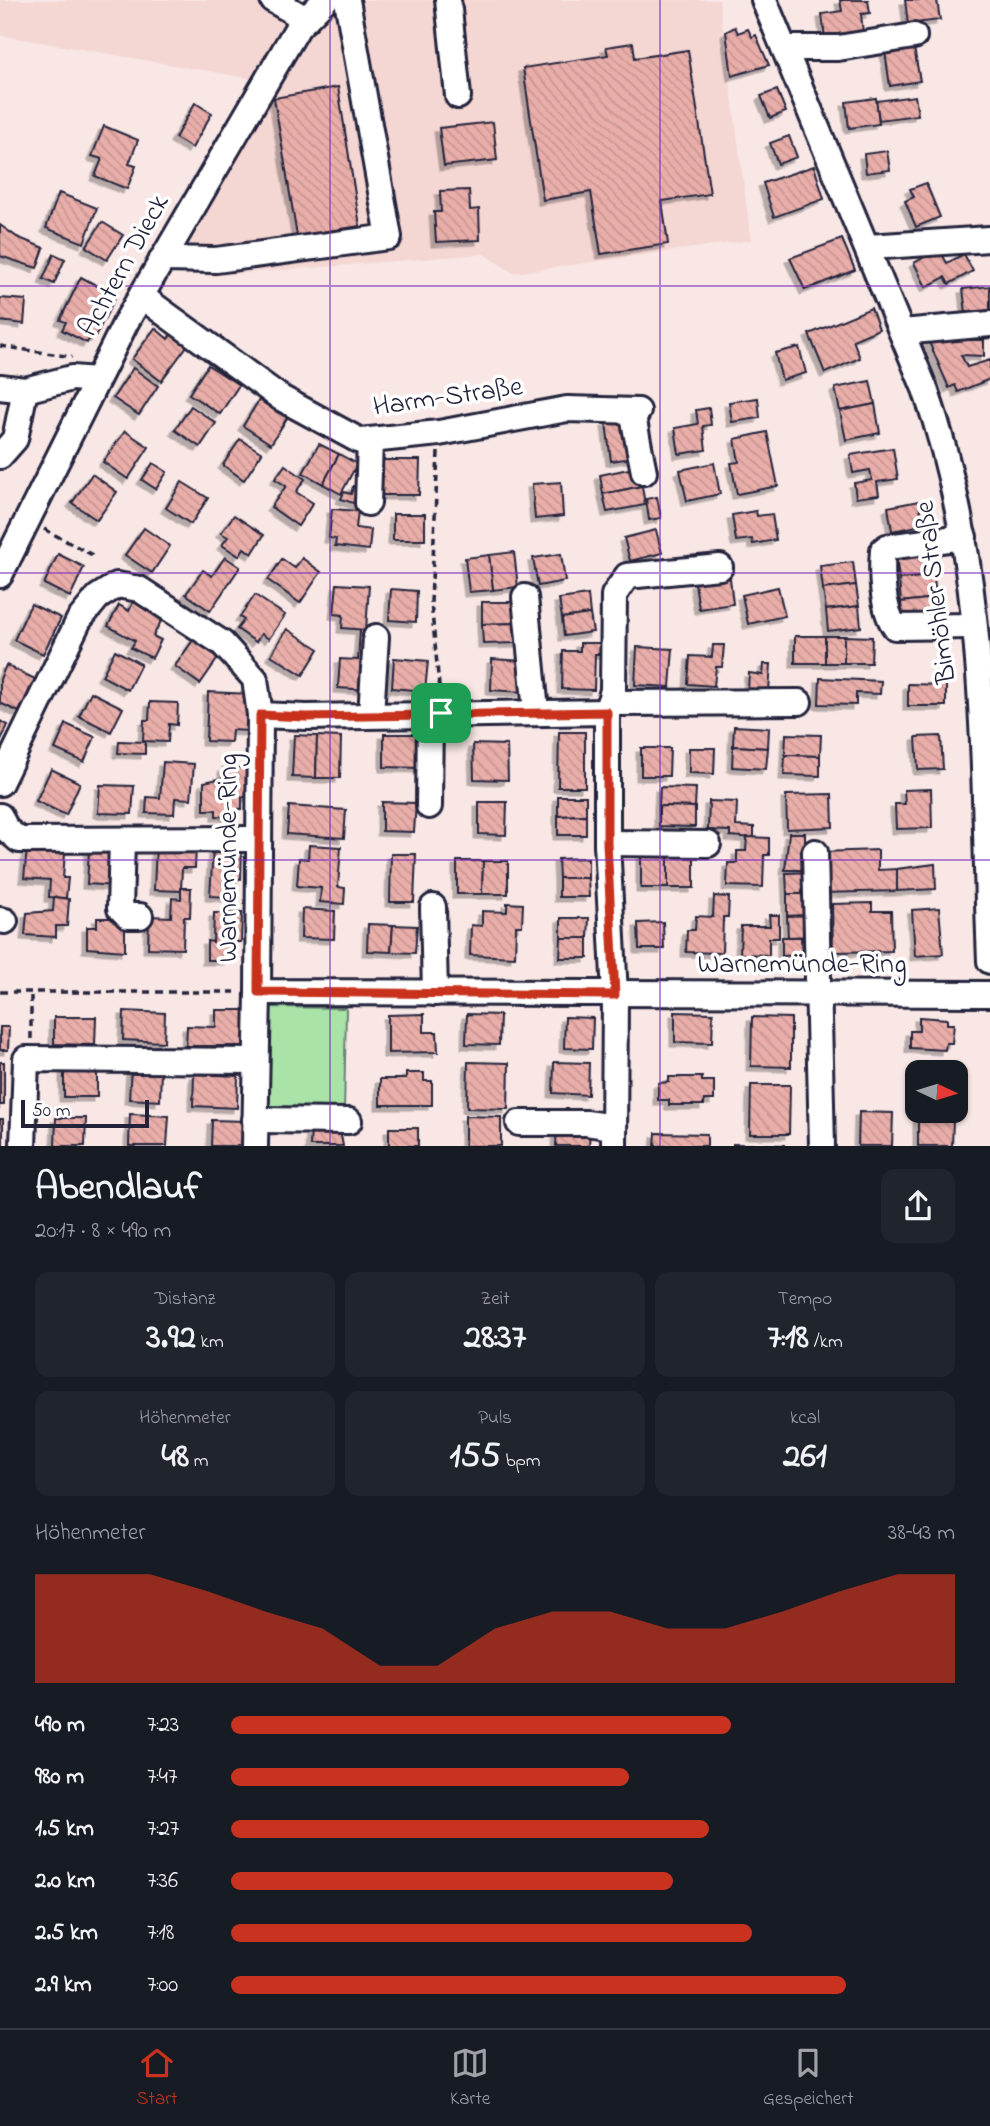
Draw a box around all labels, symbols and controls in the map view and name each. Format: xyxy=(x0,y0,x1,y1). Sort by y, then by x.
street label: Achtern Dieck xyxy=(69,187,181,345)
street label: Harm-Straße xyxy=(371,367,526,429)
street label: Bimöhler Straße xyxy=(905,498,969,687)
pin xyxy=(411,683,471,743)
icon: arrive xyxy=(422,694,460,732)
street label: Warnemünde-Ring xyxy=(209,753,250,963)
street label: Warnemünde-Ring xyxy=(697,945,907,986)
north arrow xyxy=(905,1060,968,1124)
map controls xyxy=(905,1060,968,1123)
scale bar xyxy=(21,1097,149,1129)
text: 50 m xyxy=(32,1098,71,1125)
text: Abendlauf xyxy=(35,1161,202,1217)
button: share xyxy=(881,1169,955,1243)
text: 20:17 · 8 × 490 m xyxy=(35,1215,171,1248)
text: Distanz xyxy=(154,1286,216,1313)
text: Zeit xyxy=(480,1286,510,1313)
text: Tempo xyxy=(778,1286,832,1313)
text: 3.92 xyxy=(146,1313,196,1364)
text: 28:37 xyxy=(464,1313,526,1364)
text: 7:18 xyxy=(767,1313,809,1364)
text: km xyxy=(196,1329,224,1356)
text: /km xyxy=(809,1329,843,1356)
text: Höhenmeter xyxy=(139,1405,231,1432)
text: Puls xyxy=(478,1405,512,1432)
text: kcal xyxy=(790,1405,820,1432)
text: 48 xyxy=(161,1432,189,1483)
text: 155 xyxy=(449,1432,501,1483)
text: 261 xyxy=(783,1432,827,1483)
text: m xyxy=(189,1448,209,1475)
text: bpm xyxy=(501,1448,541,1475)
text: Höhenmeter xyxy=(35,1517,146,1550)
text: 38–43 m xyxy=(888,1517,955,1550)
text: 490 m xyxy=(35,1709,85,1742)
text: 7:23 xyxy=(147,1709,179,1742)
text: 980 m xyxy=(35,1761,84,1794)
text: 7:47 xyxy=(147,1761,177,1794)
text: 1.5 km xyxy=(35,1813,94,1846)
text: 7:27 xyxy=(147,1813,179,1846)
text: 2.0 km xyxy=(35,1865,95,1898)
text: 7:36 xyxy=(147,1865,178,1898)
text: 2.5 km xyxy=(35,1917,98,1950)
text: 7:18 xyxy=(147,1917,174,1950)
text: 2.9 km xyxy=(35,1969,92,2002)
text: 7:00 xyxy=(147,1969,178,2002)
tab: Start xyxy=(136,2044,177,2113)
tab: Karte xyxy=(450,2044,490,2113)
tab: Gespeichert xyxy=(763,2044,854,2113)

